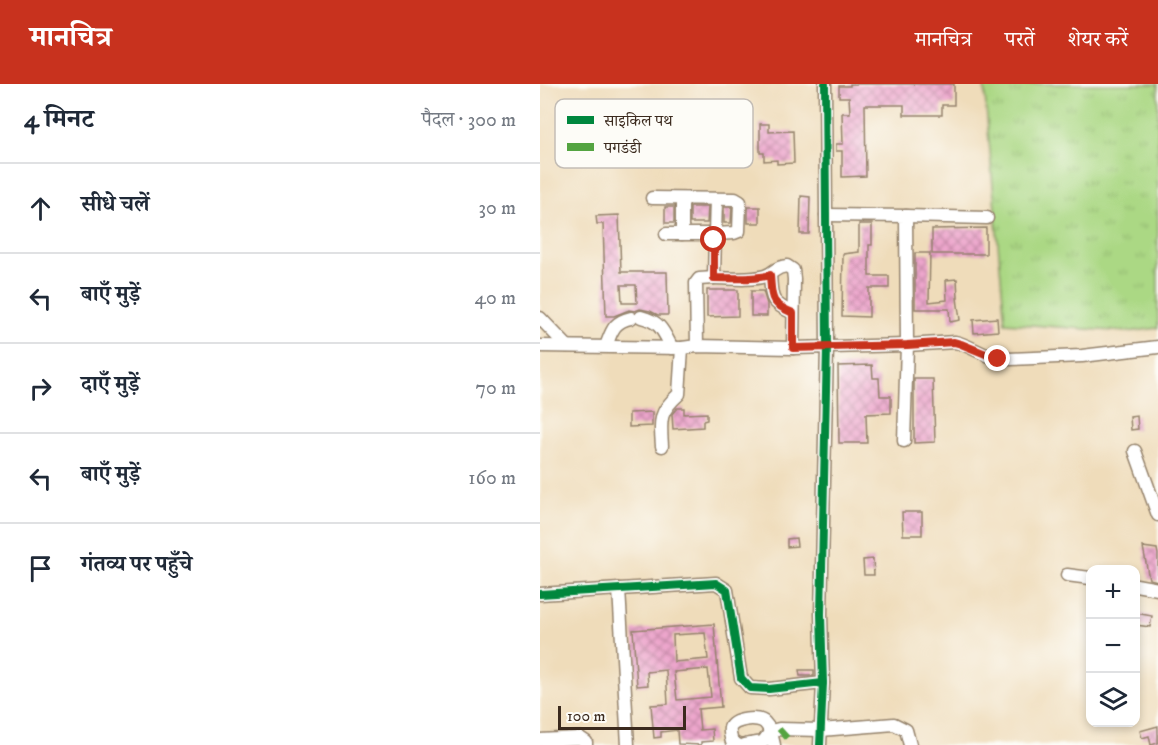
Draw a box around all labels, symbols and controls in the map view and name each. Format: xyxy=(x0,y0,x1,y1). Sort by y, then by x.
text: मानचित्र xyxy=(30,20,112,55)
text: मानचित्र xyxy=(915,27,972,53)
text: परतें xyxy=(1005,27,1035,53)
text: शेयर करें xyxy=(1068,27,1128,53)
legend xyxy=(555,99,753,168)
text: 4 मिनट xyxy=(24,103,94,136)
text: पैदल · 300 m xyxy=(422,108,516,133)
text: साइकिल पथ xyxy=(603,111,673,131)
text: पगडंडी xyxy=(603,138,642,158)
text: सीधे चलें xyxy=(81,191,150,218)
icon: ahead xyxy=(24,192,57,225)
text: 30 m xyxy=(478,196,516,221)
route start xyxy=(700,226,726,252)
text: बाएँ मुड़ें xyxy=(81,281,140,308)
icon: left xyxy=(24,282,57,315)
text: 40 m xyxy=(474,286,516,311)
route end xyxy=(984,345,1010,371)
text: दाएँ मुड़ें xyxy=(81,371,140,398)
icon: right xyxy=(24,372,57,405)
text: 70 m xyxy=(475,376,516,401)
text: बाएँ मुड़ें xyxy=(81,461,140,488)
icon: left xyxy=(24,462,57,495)
text: 160 m xyxy=(468,466,516,491)
text: गंतव्य पर पहुँचे xyxy=(81,551,192,578)
icon: arrive xyxy=(24,552,57,585)
map controls xyxy=(1086,565,1140,727)
button: + xyxy=(1086,565,1140,619)
button: − xyxy=(1086,619,1140,673)
button: layers xyxy=(1086,673,1140,727)
scale bar xyxy=(558,703,686,730)
text: 100 m xyxy=(567,706,606,726)

